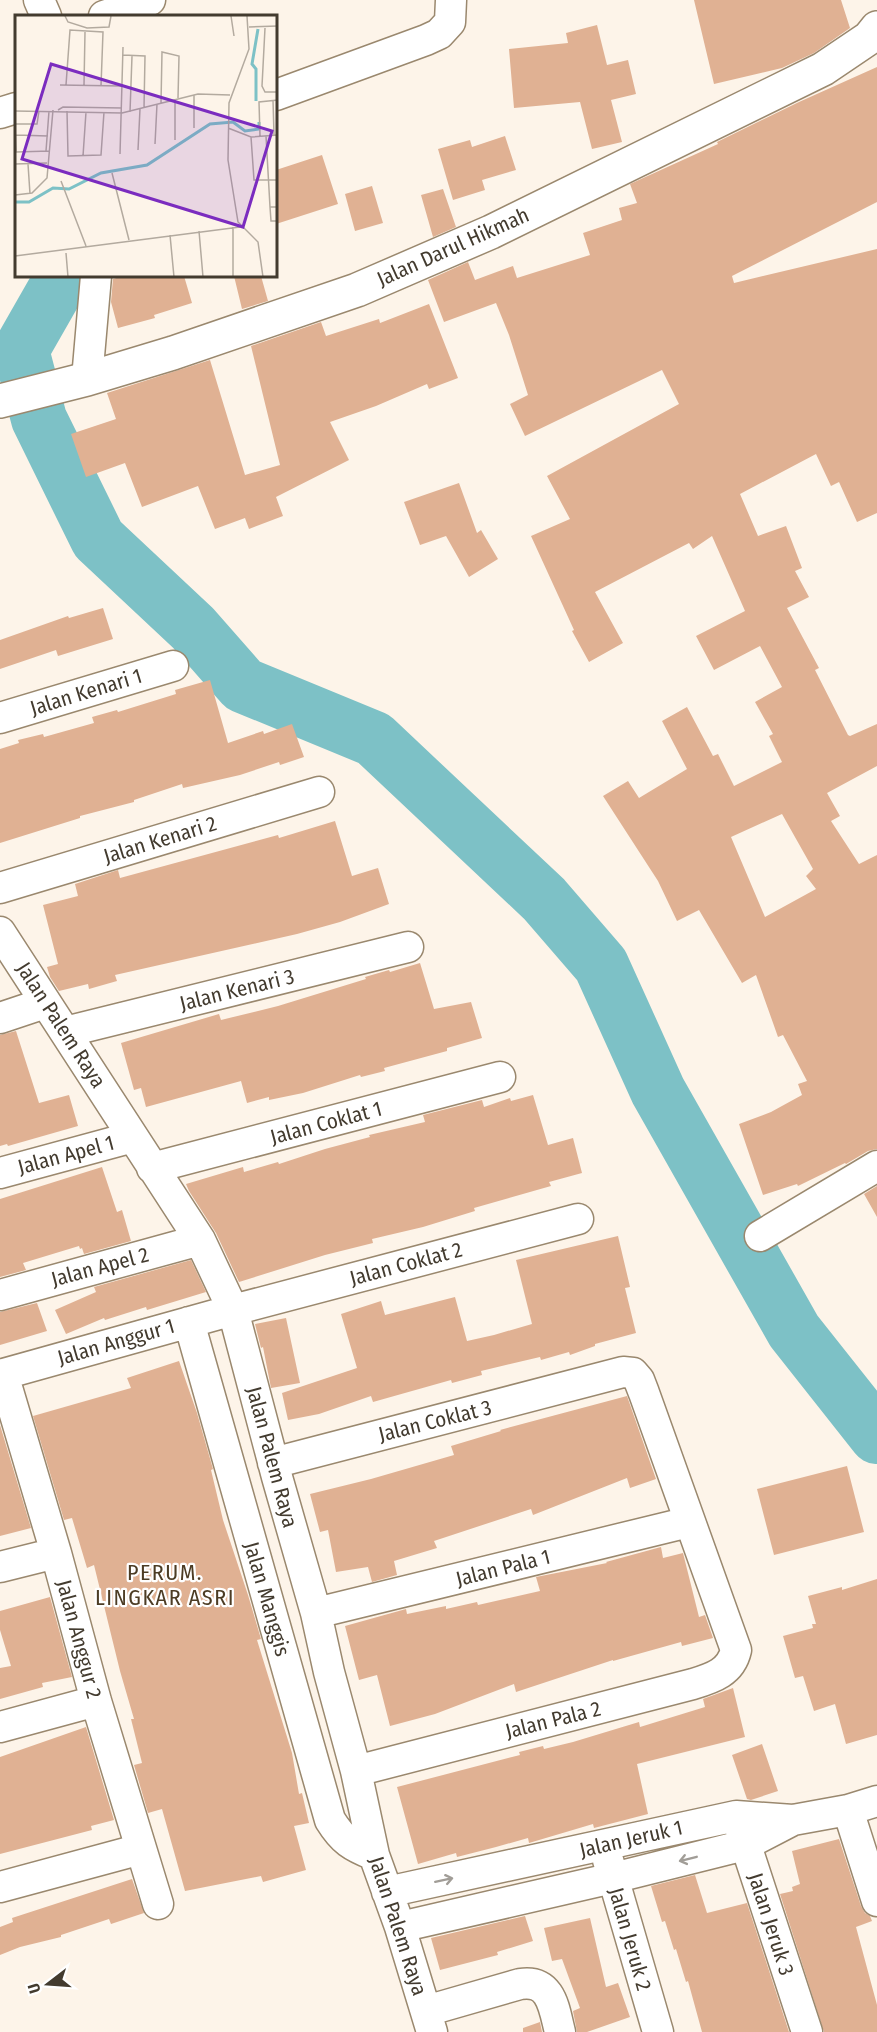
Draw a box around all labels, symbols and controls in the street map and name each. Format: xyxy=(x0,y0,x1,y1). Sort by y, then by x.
inset map xyxy=(15,15,278,278)
street label: Jalan Darul Hikmah xyxy=(373,202,533,292)
street label: Jalan Kenari 1 xyxy=(27,663,145,721)
street label: Jalan Kenari 2 xyxy=(100,810,220,870)
street label: Jalan Palem Raya xyxy=(11,957,111,1093)
street label: Jalan Kenari 3 xyxy=(177,963,297,1017)
street label: Jalan Coklat 1 xyxy=(267,1096,385,1150)
street label: Jalan Apel 1 xyxy=(15,1130,117,1180)
street label: Jalan Coklat 2 xyxy=(347,1237,465,1291)
street label: Jalan Apel 2 xyxy=(48,1242,152,1292)
street label: Jalan Anggur 1 xyxy=(54,1313,178,1371)
street label: Jalan Palem Raya xyxy=(241,1384,303,1530)
street label: Jalan Coklat 3 xyxy=(376,1394,494,1448)
street label: Jalan Manggis xyxy=(238,1539,296,1659)
street label: Jalan Pala 1 xyxy=(453,1544,553,1592)
district label: PERUM. LINGKAR ASRI xyxy=(95,1559,235,1611)
street label: Jalan Anggur 2 xyxy=(51,1577,107,1701)
street label: Jalan Pala 2 xyxy=(503,1696,603,1744)
street label: Jalan Jeruk 1 xyxy=(577,1815,685,1863)
street label: Jalan Palem Raya xyxy=(363,1853,433,1999)
one-way arrow xyxy=(679,1854,698,1866)
street label: Jalan Jeruk 3 xyxy=(742,1870,800,1978)
one-way arrow xyxy=(434,1873,453,1885)
street label: Jalan Jeruk 2 xyxy=(603,1884,657,1994)
north arrow xyxy=(18,1954,78,2014)
text: U xyxy=(24,1981,45,1996)

